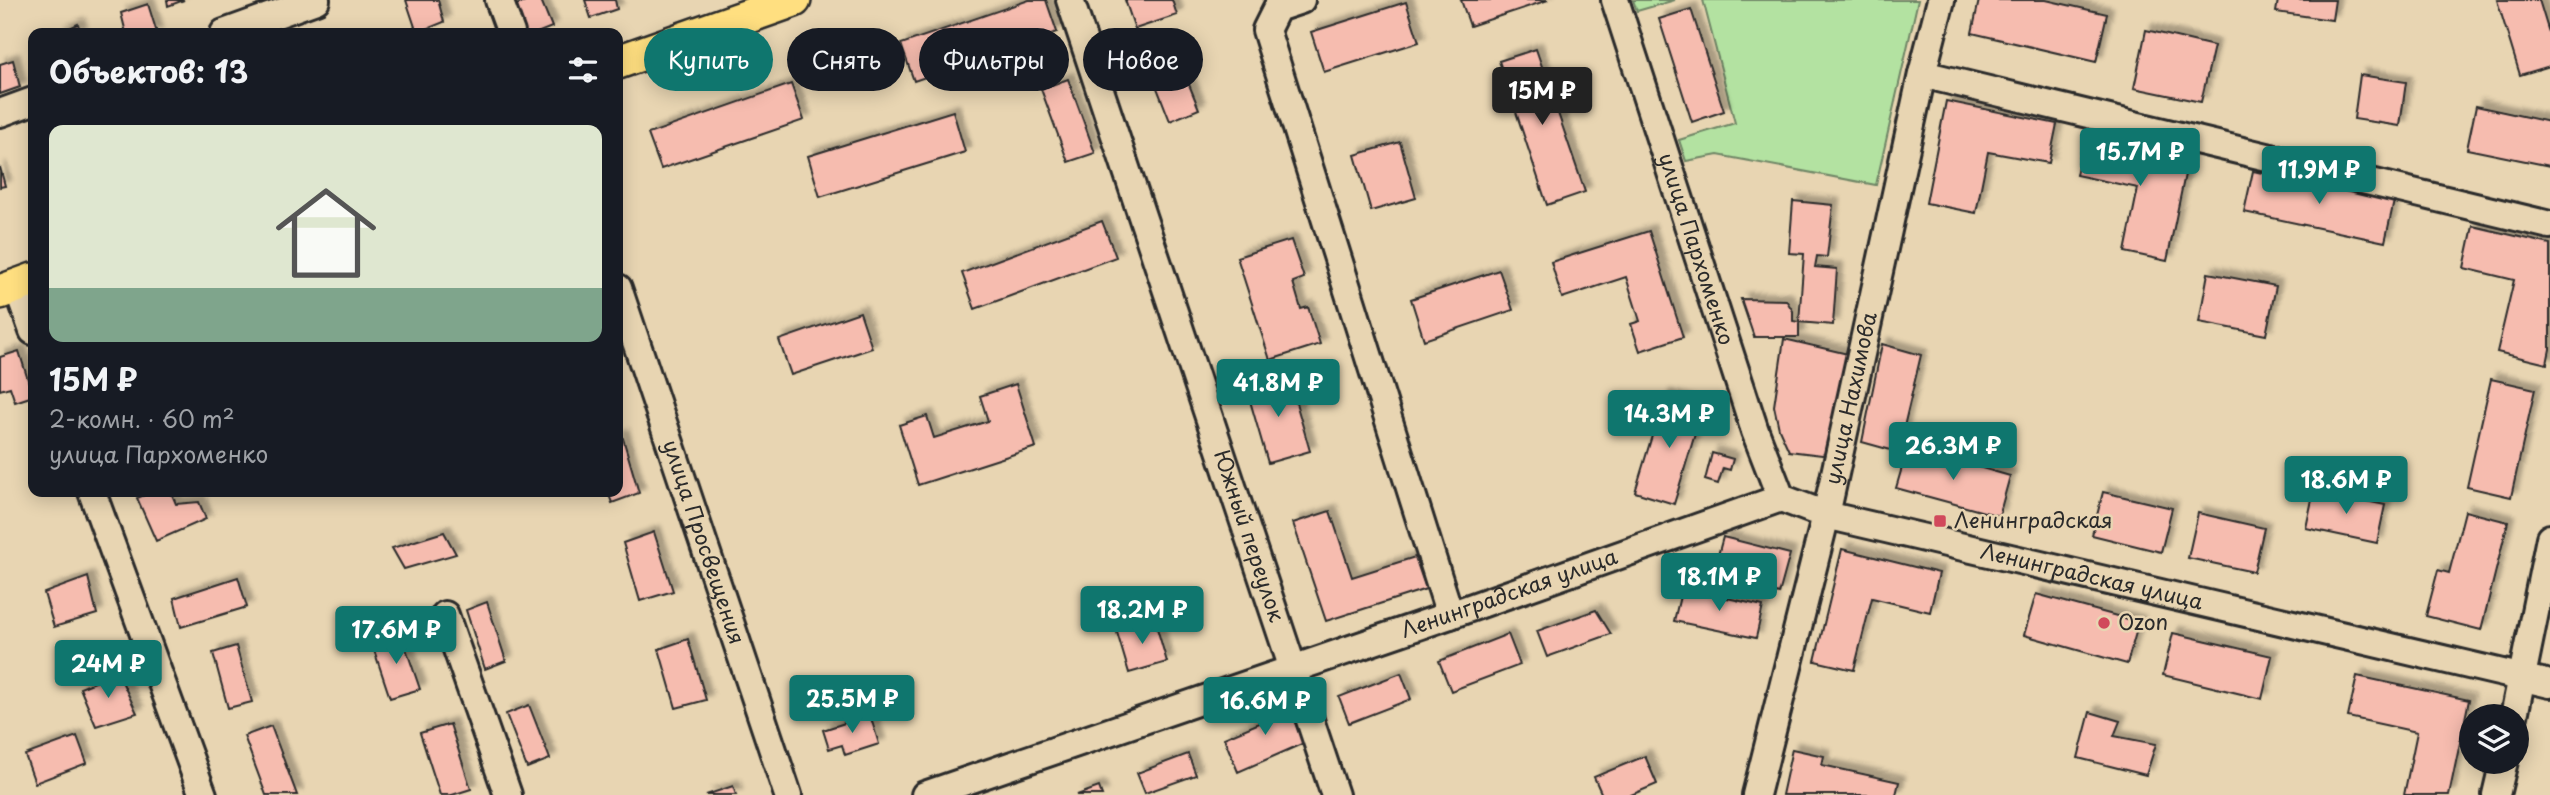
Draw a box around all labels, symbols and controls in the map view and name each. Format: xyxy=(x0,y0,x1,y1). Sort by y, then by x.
chip: Купить xyxy=(644,28,773,91)
chip: Снять xyxy=(787,28,905,91)
chip: Фильтры xyxy=(919,28,1069,91)
chip: Новое xyxy=(1083,28,1203,91)
text: Объектов: 13 xyxy=(49,48,248,93)
icon: filters xyxy=(564,51,602,89)
pin: 15M ₽ xyxy=(1493,68,1591,127)
text: 15M ₽ xyxy=(1508,72,1576,107)
pin: 15.7M ₽ xyxy=(2075,128,2205,188)
text: 15.7M ₽ xyxy=(2096,133,2184,168)
pin: 11.9M ₽ xyxy=(2254,146,2384,206)
street label: улица Пархоменко xyxy=(1652,148,1744,349)
text: 11.9M ₽ xyxy=(2278,151,2360,186)
icon: home xyxy=(263,170,389,296)
street label: улица Нахимова xyxy=(1815,309,1884,487)
text: 15M ₽ xyxy=(49,356,137,401)
pin: 41.8M ₽ xyxy=(1213,360,1343,419)
text: 41.8M ₽ xyxy=(1233,364,1323,399)
pin: 14.3M ₽ xyxy=(1604,391,1734,450)
text: 14.3M ₽ xyxy=(1624,395,1714,430)
text: 2-комн. · 60 m² xyxy=(49,401,235,436)
pin: 26.3M ₽ xyxy=(1888,422,2018,482)
text: 26.3M ₽ xyxy=(1905,427,2001,462)
street label: улица Просвещения xyxy=(656,435,754,648)
text: улица Пархоменко xyxy=(49,436,268,471)
street label: Южный переулок xyxy=(1207,445,1294,626)
pin: 18.6M ₽ xyxy=(2281,456,2411,516)
text: 18.6M ₽ xyxy=(2301,461,2391,496)
place label: Ленинградская xyxy=(1954,503,2113,535)
marker: Ленинградская xyxy=(1932,513,1948,529)
street label: Ленинградская улица xyxy=(1978,534,2207,617)
street label: Ленинградская улица xyxy=(1396,539,1622,645)
pin: 18.1M ₽ xyxy=(1654,554,1784,613)
text: 18.1M ₽ xyxy=(1677,558,1761,593)
pin: 18.2M ₽ xyxy=(1077,586,1207,646)
text: 18.2M ₽ xyxy=(1097,591,1187,626)
place label: Ozon xyxy=(2118,605,2168,637)
pin: 17.6M ₽ xyxy=(331,606,461,666)
text: 17.6M ₽ xyxy=(351,611,441,646)
marker: Ozon xyxy=(2096,615,2112,631)
pin: 24M ₽ xyxy=(59,640,157,700)
text: 24M ₽ xyxy=(71,645,145,680)
pin: 25.5M ₽ xyxy=(787,676,917,735)
pin: 16.6M ₽ xyxy=(1200,678,1330,737)
text: 25.5M ₽ xyxy=(805,680,899,715)
text: 16.6M ₽ xyxy=(1220,682,1310,717)
map controls xyxy=(2459,704,2529,774)
button: layers xyxy=(2459,704,2529,774)

